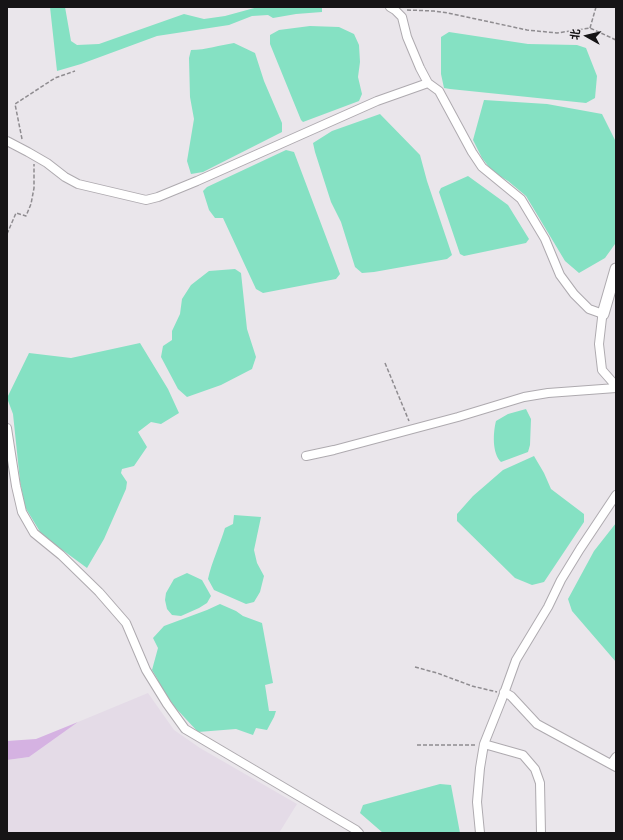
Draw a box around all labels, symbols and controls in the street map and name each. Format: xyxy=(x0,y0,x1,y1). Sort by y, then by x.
north arrow xyxy=(567,16,607,56)
text: 北 xyxy=(566,28,584,41)

